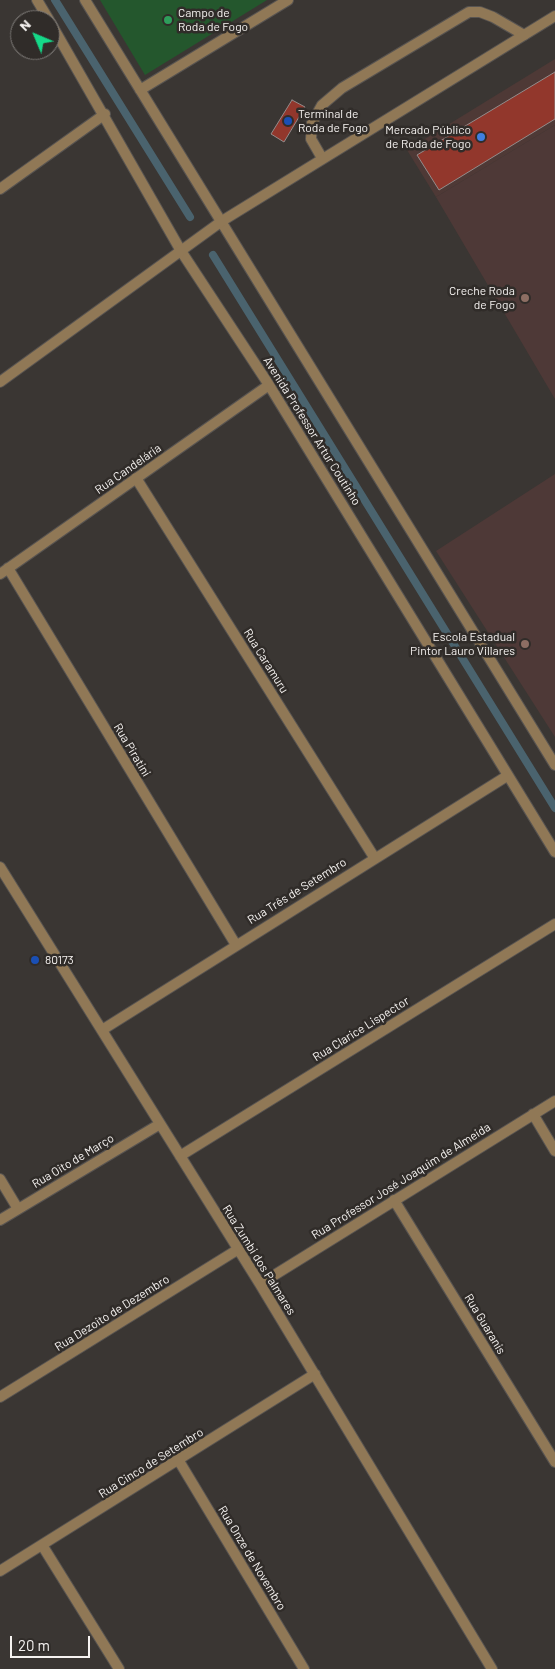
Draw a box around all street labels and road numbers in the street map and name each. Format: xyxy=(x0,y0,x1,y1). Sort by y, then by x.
street label: Avenida Professor Artur Coutinho xyxy=(260,354,364,508)
street label: Rua Candelária xyxy=(92,441,164,497)
street label: Rua Caramuru xyxy=(240,626,292,696)
street label: Rua Piratini xyxy=(110,721,154,779)
street label: Rua Três de Setembro xyxy=(245,855,349,927)
street label: Rua Clarice Lispector xyxy=(310,994,412,1064)
street label: Rua Professor José Joaquim de Almeida xyxy=(309,1120,493,1242)
street label: Rua Oito de Março xyxy=(29,1131,117,1191)
street label: Rua Zumbi dos Palmares xyxy=(219,1202,299,1318)
street label: Rua Dezoito de Dezembro xyxy=(52,1272,172,1354)
street label: Rua Guaranis xyxy=(461,1291,509,1357)
street label: Rua Cinco de Setembro xyxy=(96,1425,206,1501)
street label: Rua Onze de Novembro xyxy=(215,1503,289,1613)

